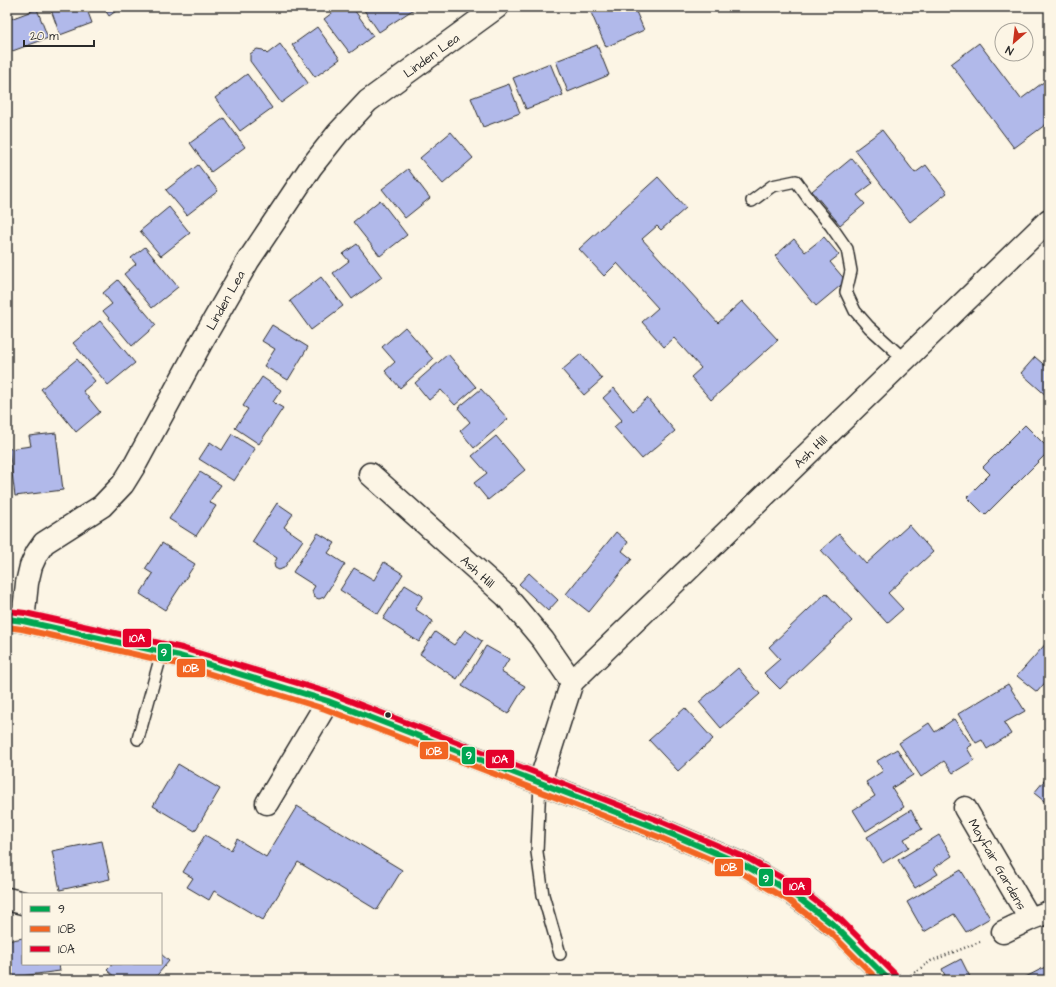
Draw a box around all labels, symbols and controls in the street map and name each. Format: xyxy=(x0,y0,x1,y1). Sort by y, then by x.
scale bar xyxy=(24,22,94,48)
north arrow xyxy=(994,22,1034,62)
text: 20 m xyxy=(30,28,59,45)
street label: Linden Lea xyxy=(400,29,464,82)
text: N xyxy=(1003,42,1016,59)
street label: Linden Lea xyxy=(202,267,250,334)
street label: Ash Hill xyxy=(790,431,831,472)
street label: Ash Hill xyxy=(456,552,498,592)
line badge: 10A xyxy=(122,628,152,648)
text: 10A xyxy=(129,631,146,646)
line badge: 9 xyxy=(157,643,172,662)
text: 9 xyxy=(161,645,167,660)
line badge: 10B xyxy=(176,658,206,678)
text: 10B xyxy=(183,661,199,676)
unlabelled marker xyxy=(383,710,393,720)
line badge: 10B xyxy=(419,741,449,760)
text: 10B xyxy=(426,744,442,759)
line badge: 9 xyxy=(461,746,476,765)
text: 9 xyxy=(466,748,472,763)
line badge: 10A xyxy=(485,749,515,769)
text: 10A xyxy=(492,752,509,767)
street label: Mayfair Gardens xyxy=(963,816,1031,914)
line badge: 10B xyxy=(714,858,744,877)
text: 10B xyxy=(721,860,737,875)
line badge: 9 xyxy=(758,868,774,887)
text: 9 xyxy=(763,871,769,886)
line badge: 10A xyxy=(782,877,812,896)
text: 10A xyxy=(789,879,806,894)
legend xyxy=(22,893,162,965)
text: 9 xyxy=(58,901,65,918)
text: 10B xyxy=(58,921,76,938)
text: 10A xyxy=(58,941,75,958)

